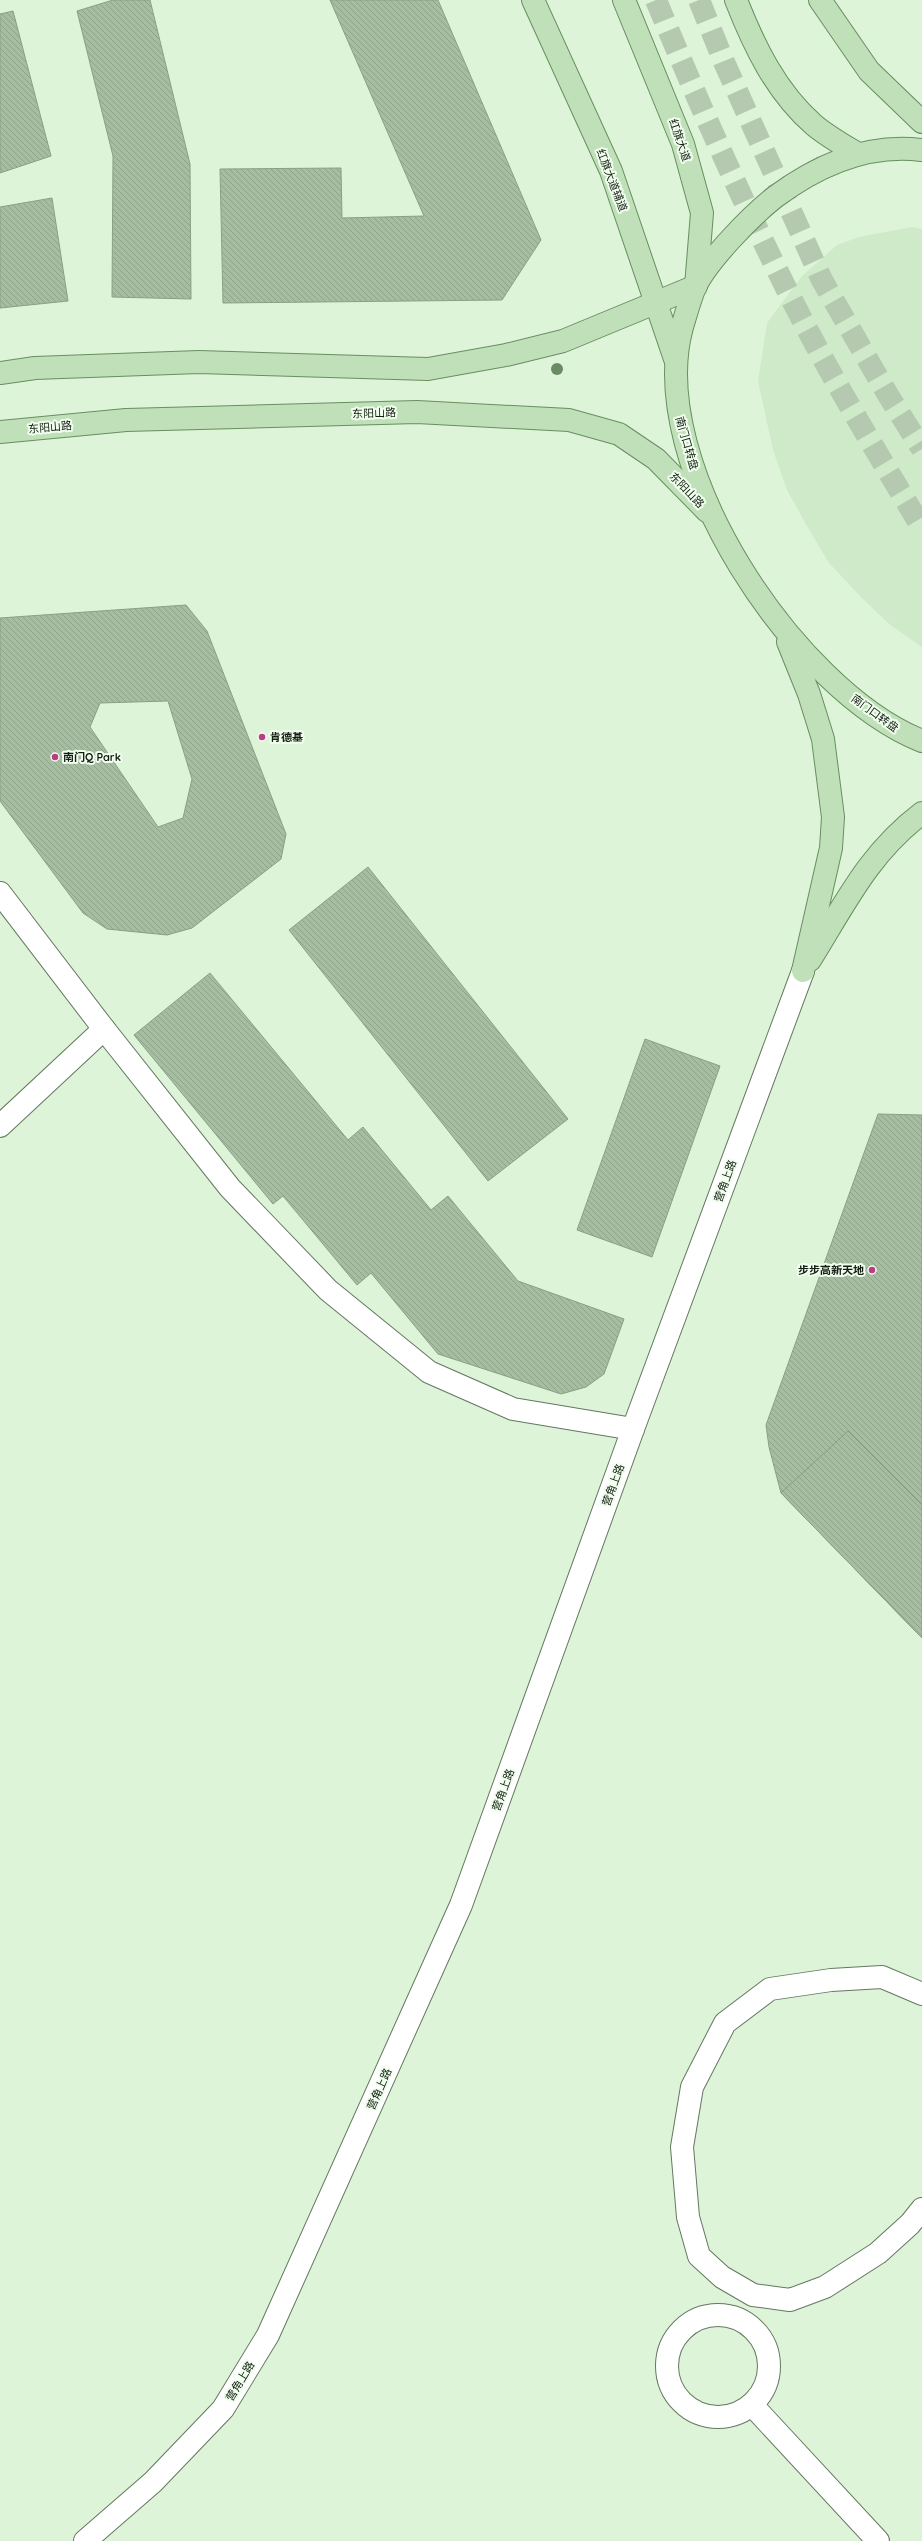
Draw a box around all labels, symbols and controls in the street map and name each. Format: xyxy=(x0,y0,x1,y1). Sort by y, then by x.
street label: 红旗大道 xyxy=(666,117,694,163)
street label: 红旗大道辅道 xyxy=(594,147,630,213)
street label: 东阳山路 xyxy=(352,405,396,421)
street label: 南门口转盘 xyxy=(673,415,701,471)
street label: 东阳山路 xyxy=(27,418,73,436)
street label: 东阳山路 xyxy=(667,469,707,511)
street label: 南门口转盘 xyxy=(849,691,901,735)
place label: 肯德基 xyxy=(270,730,303,744)
marker: 肯德基 xyxy=(257,732,267,742)
place label: 南门Q Park xyxy=(63,750,121,764)
marker: 南门Q Park xyxy=(50,752,60,762)
street label: 营角上路 xyxy=(711,1158,739,1204)
place label: 步步高新天地 xyxy=(798,1263,864,1277)
marker: 步步高新天地 xyxy=(867,1265,877,1275)
street label: 营角上路 xyxy=(599,1462,627,1508)
street label: 营角上路 xyxy=(489,1767,517,1813)
street label: 营角上路 xyxy=(364,2066,394,2112)
street label: 营角上路 xyxy=(223,2359,257,2403)

